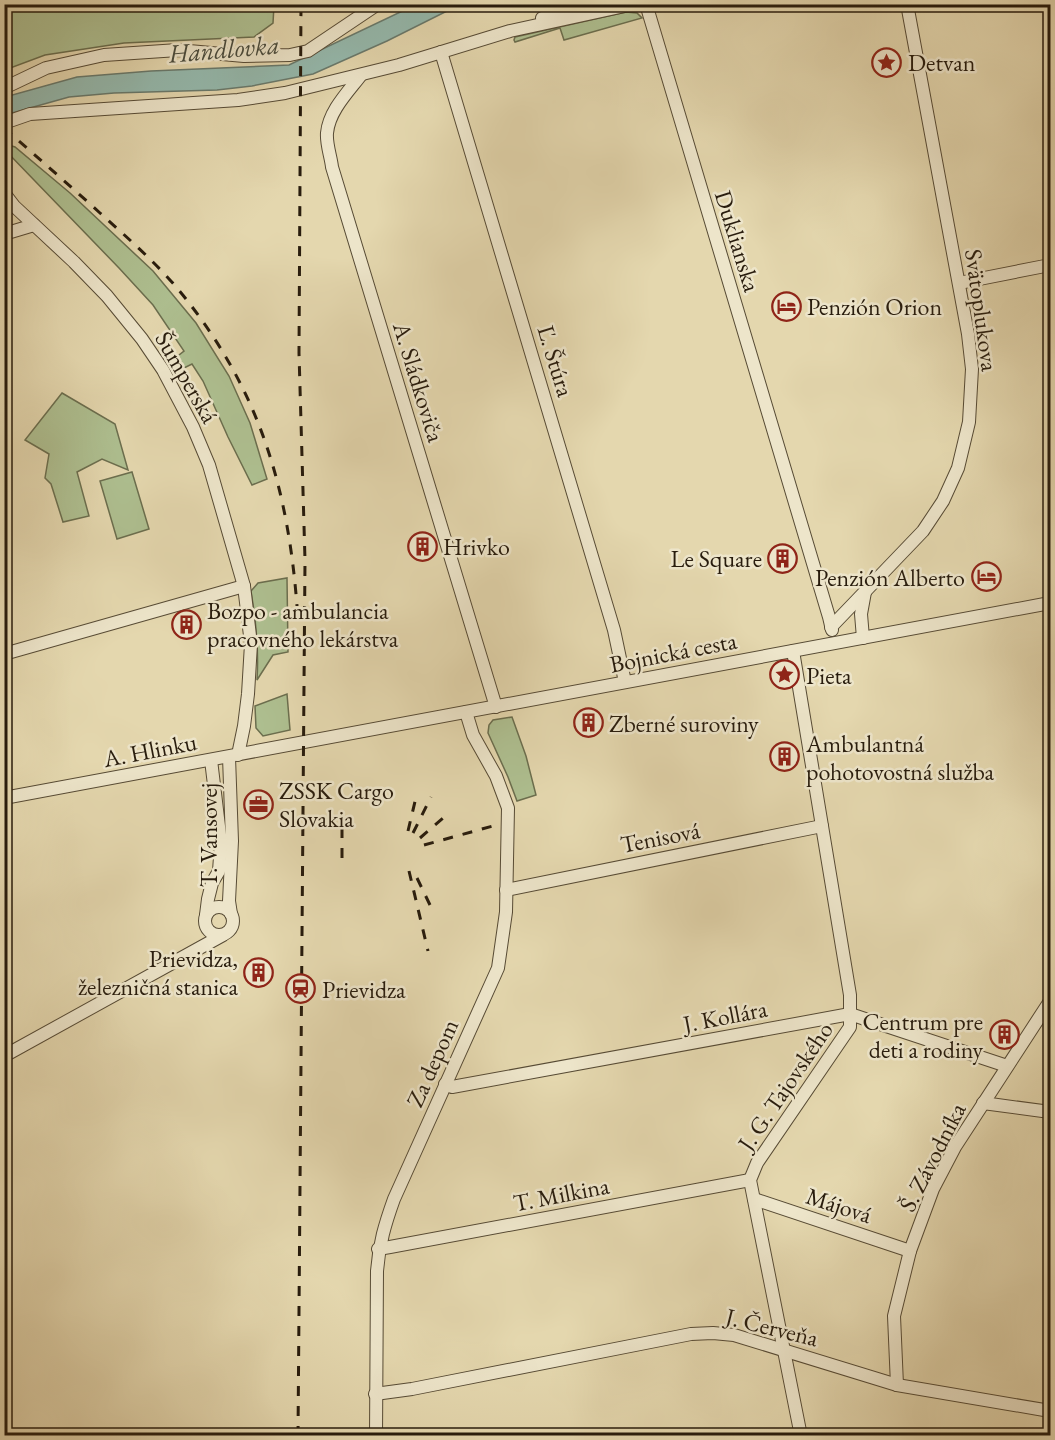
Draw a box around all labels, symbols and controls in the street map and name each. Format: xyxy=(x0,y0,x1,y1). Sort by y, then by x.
water label: Handlovka xyxy=(166,27,281,71)
place icon: Detvan xyxy=(871,46,903,78)
place label: Detvan xyxy=(908,47,976,78)
street label: Duklianska xyxy=(708,187,768,296)
street label: Svätoplukova xyxy=(958,247,1006,374)
hotel icon: Penzión Orion xyxy=(770,290,802,322)
place label: Penzión Orion xyxy=(807,291,942,322)
street label: A. Sládkoviča xyxy=(386,317,452,446)
street label: Ľ. Štúra xyxy=(530,321,582,401)
street label: Šumperská xyxy=(148,326,226,429)
building icon: Hrivko xyxy=(406,530,438,562)
place label: Hrivko xyxy=(443,531,510,562)
building icon: Le Square xyxy=(767,542,799,574)
place label: Le Square xyxy=(671,543,762,574)
hotel icon: Penzión Alberto xyxy=(970,561,1002,593)
place label: Penzión Alberto xyxy=(815,562,965,593)
place label: Bozpo - ambulancia pracovného lekárstva xyxy=(207,595,399,654)
building icon: Bozpo - ambulancia pracovného lekárstva xyxy=(170,608,202,640)
street label: Bojnická cesta xyxy=(607,624,740,680)
place icon: Pieta xyxy=(769,659,801,691)
place label: Pieta xyxy=(806,660,852,691)
building icon: Zberné suroviny xyxy=(572,707,604,739)
place label: Zberné suroviny xyxy=(609,708,759,739)
street label: A. Hlinku xyxy=(100,726,200,774)
place label: Ambulantná pohotovostná služba xyxy=(805,728,994,787)
building icon: Ambulantná pohotovostná služba xyxy=(769,741,801,773)
place label: ZSSK Cargo Slovakia xyxy=(279,775,394,834)
street label: T. Vansovej xyxy=(193,783,224,887)
office icon: ZSSK Cargo Slovakia xyxy=(242,788,274,820)
street label: Tenisová xyxy=(618,814,703,860)
place label: Prievidza, železničná stanica xyxy=(78,943,238,1002)
building icon: Prievidza, železničná stanica xyxy=(243,956,275,988)
station icon: Prievidza xyxy=(285,973,317,1005)
place label: Prievidza xyxy=(322,974,406,1005)
street label: J. Kollára xyxy=(678,993,770,1040)
place label: Centrum pre deti a rodiny xyxy=(862,1006,983,1065)
street label: Za depom xyxy=(399,1014,465,1112)
street label: J. G. Tajovského xyxy=(729,1015,840,1158)
building icon: Centrum pre deti a rodiny xyxy=(988,1019,1020,1051)
street label: Š. Závodníka xyxy=(891,1097,973,1217)
street label: T. Milkina xyxy=(510,1169,612,1218)
street label: Májová xyxy=(802,1180,876,1230)
street label: J. Červeňa xyxy=(721,1300,822,1354)

